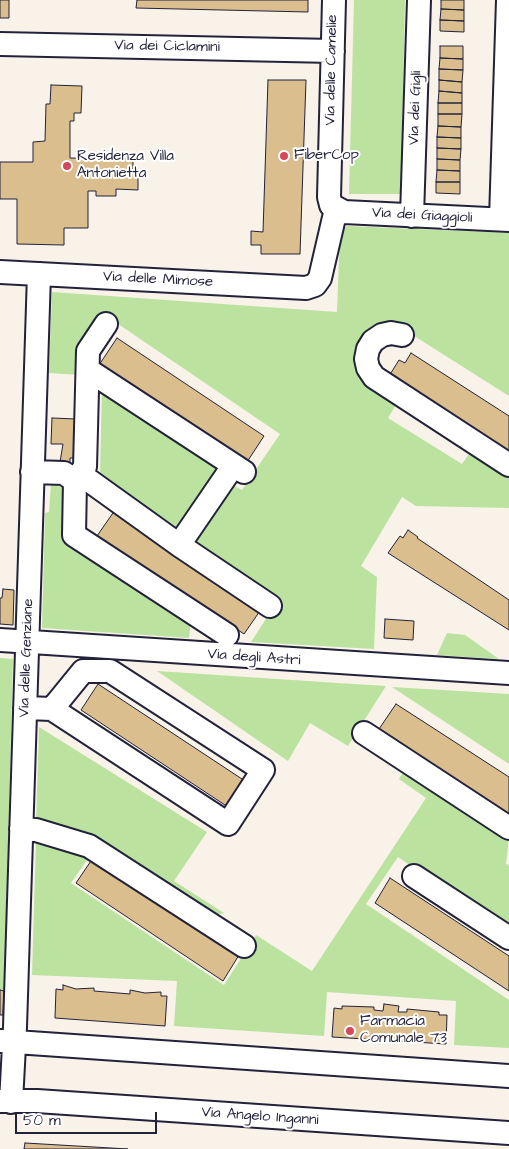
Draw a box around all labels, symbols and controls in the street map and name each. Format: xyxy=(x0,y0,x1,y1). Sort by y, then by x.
street label: Via delle Camelie xyxy=(322,14,342,126)
street label: Via dei Ciclamini xyxy=(114,37,220,57)
street label: Via dei Gigli xyxy=(406,71,426,145)
place label: FiberCop xyxy=(294,147,359,165)
place label: Residenza Villa Antonietta xyxy=(77,148,174,183)
marker: FiberCop xyxy=(278,150,290,162)
marker: Residenza Villa Antonietta xyxy=(61,160,73,172)
street label: Via dei Giaggioli xyxy=(371,204,473,228)
street label: Via delle Mimose xyxy=(102,268,214,292)
street label: Via delle Genziane xyxy=(16,598,38,718)
street label: Via degli Astri xyxy=(207,646,301,670)
place label: Farmacia Comunale 73 xyxy=(360,1013,447,1048)
marker: Farmacia Comunale 73 xyxy=(344,1025,356,1037)
scale bar xyxy=(18,1102,160,1134)
street label: Via Angelo Inganni xyxy=(201,1104,319,1130)
text: 50 m xyxy=(23,1110,61,1131)

